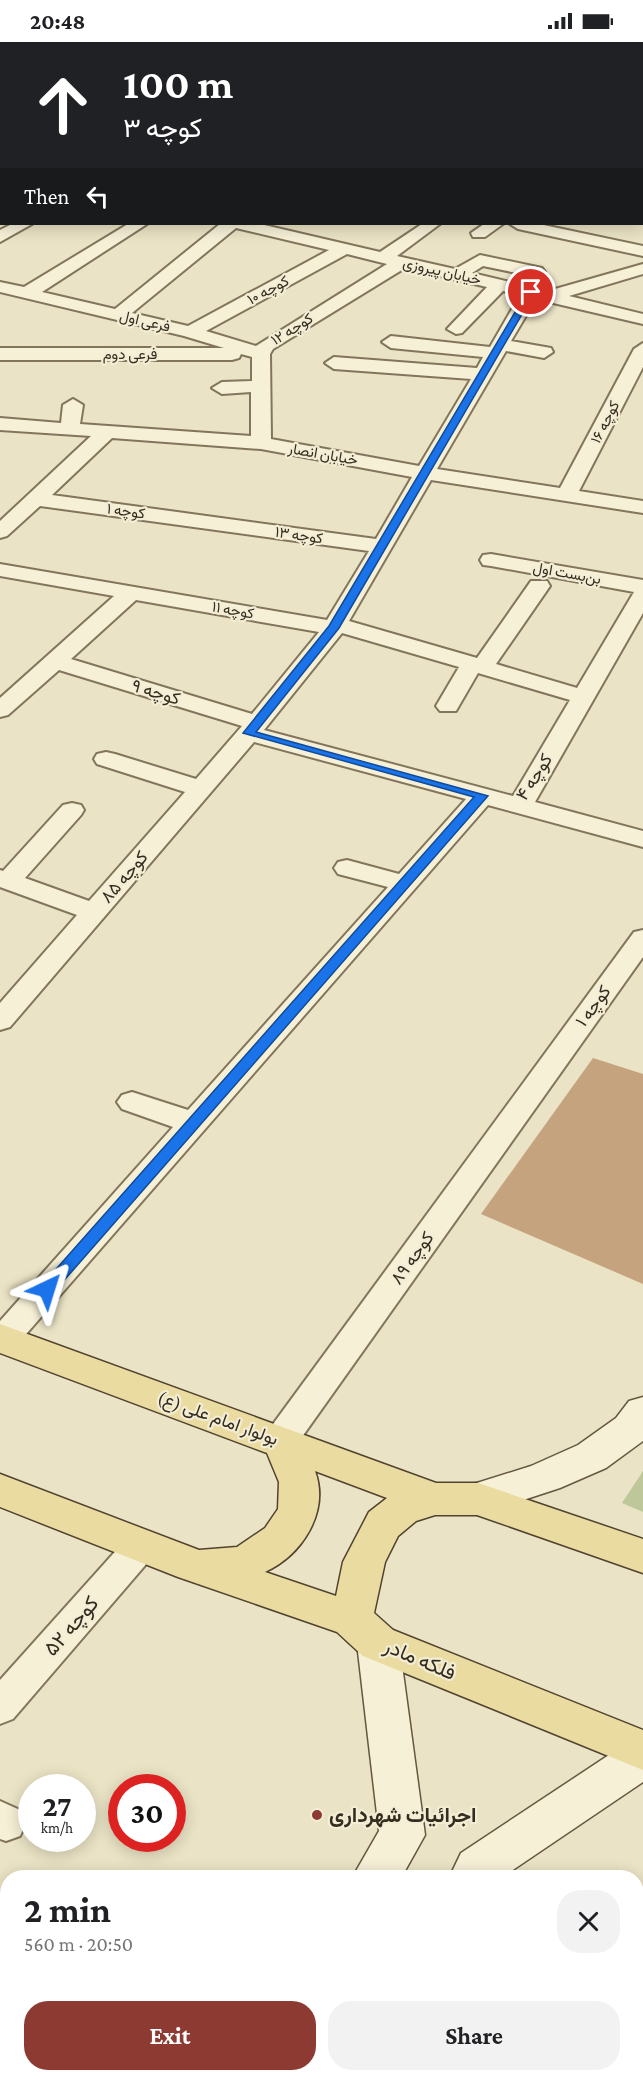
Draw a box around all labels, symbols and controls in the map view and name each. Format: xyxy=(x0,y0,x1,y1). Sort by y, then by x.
text: 20:48 xyxy=(30,9,85,34)
text: 100 m xyxy=(123,60,233,107)
icon: ahead xyxy=(24,66,102,144)
text: کوچه ۳ xyxy=(123,113,202,143)
icon: left xyxy=(81,180,114,213)
text: Then xyxy=(24,184,69,209)
street label: خیابان پیروزی xyxy=(401,254,483,290)
pin xyxy=(505,266,556,317)
street label: کوچه ۱۰ xyxy=(245,272,293,309)
icon: arrive xyxy=(514,275,547,308)
street label: فرعی اول xyxy=(118,307,172,337)
street label: کوچه ۱۲ xyxy=(268,310,317,350)
street label: فرعی دوم xyxy=(103,346,157,364)
street label: کوچه ۱۶ xyxy=(588,398,624,447)
street label: خیابان انصار xyxy=(286,440,359,469)
street label: کوچه ۱ xyxy=(106,500,146,524)
street label: کوچه ۱۳ xyxy=(274,524,324,548)
street label: بن‌بست اول xyxy=(531,559,602,589)
street label: کوچه ۱۱ xyxy=(210,598,256,624)
street label: کوچه ۹ xyxy=(129,675,183,711)
street label: کوچه ۴ xyxy=(512,750,558,805)
street label: کوچه ۸۵ xyxy=(96,847,153,908)
street label: کوچه ۱ xyxy=(571,982,616,1032)
street label: کوچه ۸۹ xyxy=(386,1228,439,1289)
position arrow xyxy=(15,1257,79,1321)
street label: بولوار امام علی (ع) xyxy=(154,1387,281,1451)
street label: کوچه ۵۲ xyxy=(39,1591,105,1662)
street label: فلکه مادر xyxy=(379,1633,460,1686)
speed limit sign: 30 xyxy=(108,1774,186,1852)
text: 27 xyxy=(42,1789,72,1822)
place label: اجرائیات شهرداری xyxy=(329,1803,476,1828)
marker: اجرائیات شهرداری xyxy=(310,1808,324,1822)
text: km/h xyxy=(41,1820,73,1836)
text: 2 min xyxy=(24,1890,111,1930)
button: close xyxy=(557,1890,620,1953)
text: 560 m · 20:50 xyxy=(24,1933,133,1955)
button: Exit xyxy=(24,2001,316,2070)
button: Share xyxy=(328,2001,620,2070)

